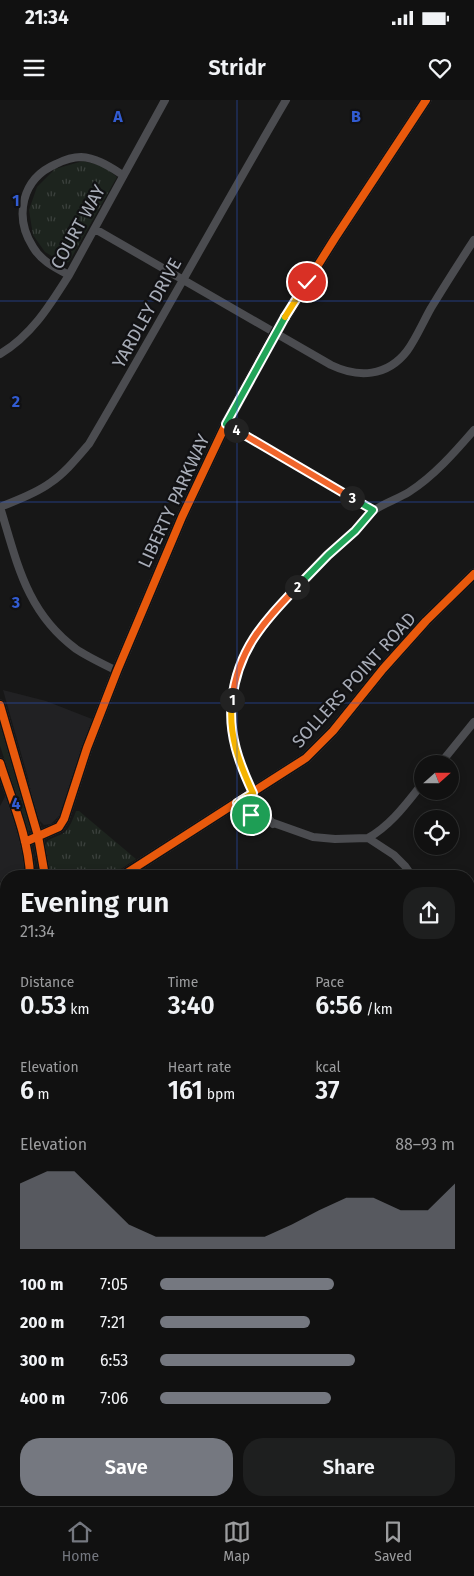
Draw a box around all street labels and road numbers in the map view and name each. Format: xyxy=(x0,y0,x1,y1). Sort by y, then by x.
street label: COURT WAY xyxy=(46,181,110,273)
street label: YARDLEY DRIVE xyxy=(108,254,186,372)
street label: LIBERTY PARKWAY xyxy=(133,431,215,571)
street label: SOLLERS POINT ROAD xyxy=(287,608,421,752)

